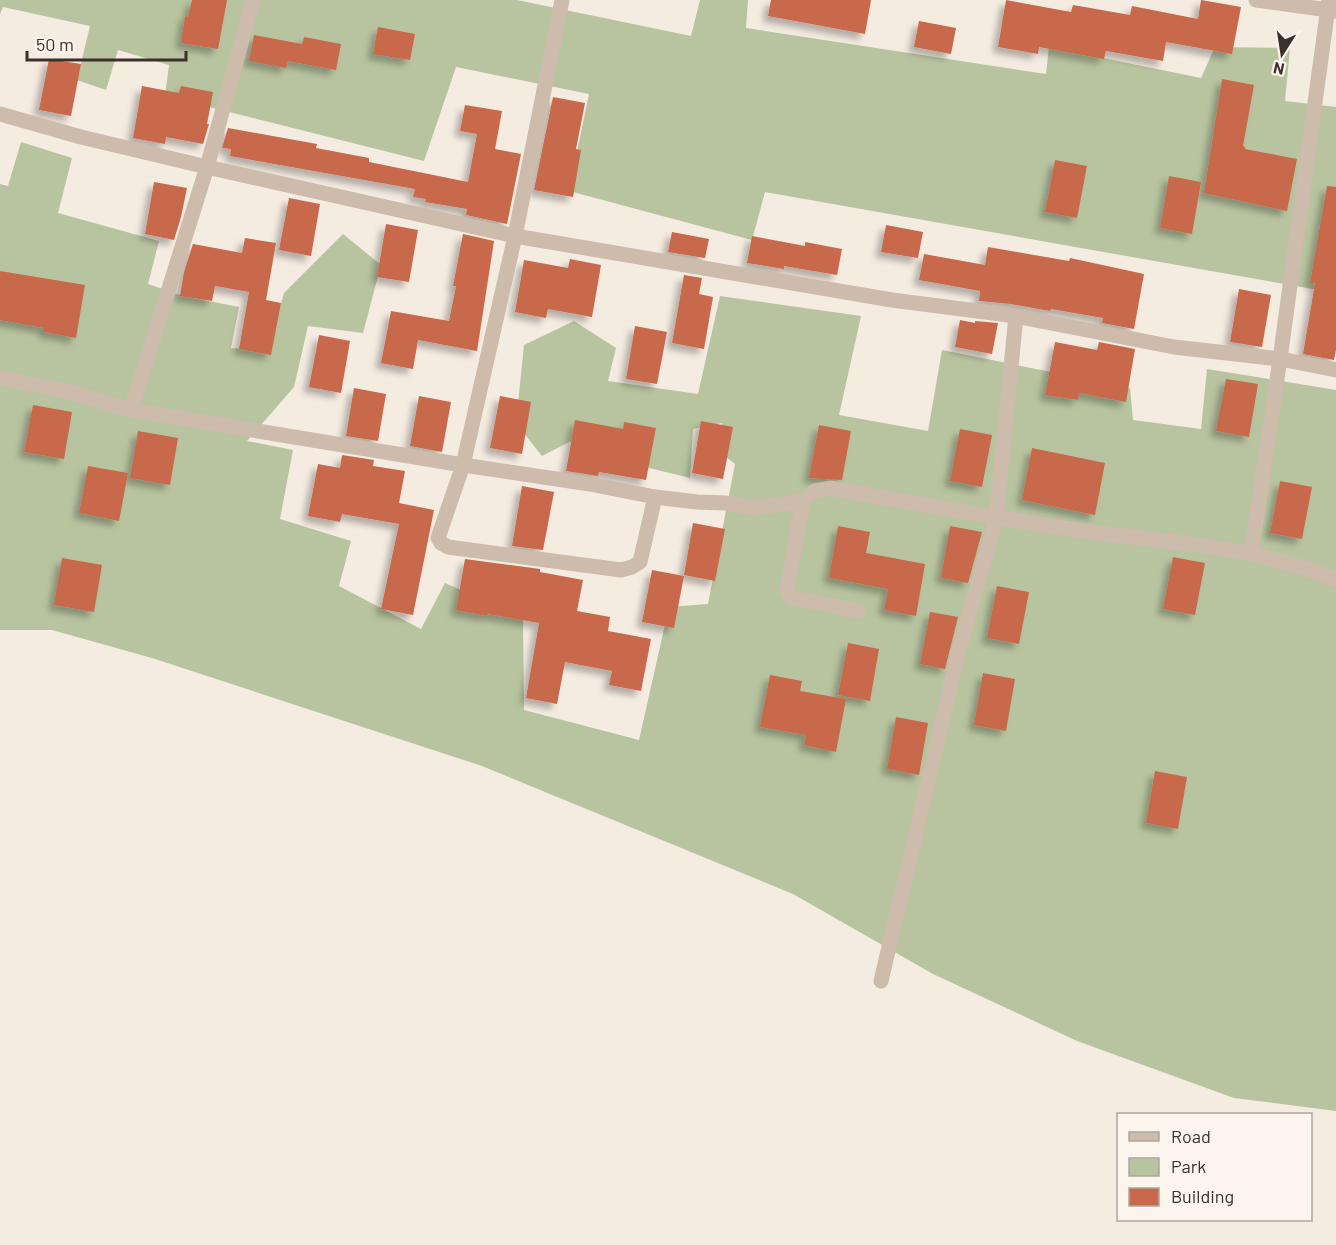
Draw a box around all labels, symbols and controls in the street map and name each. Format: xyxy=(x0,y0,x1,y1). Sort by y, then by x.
scale bar xyxy=(27,24,186,62)
north arrow xyxy=(1252,24,1312,84)
text: 50 m xyxy=(36,33,74,55)
text: N xyxy=(1272,59,1286,80)
legend xyxy=(1117,1113,1312,1221)
text: Road xyxy=(1171,1125,1211,1147)
text: Park xyxy=(1171,1155,1206,1177)
text: Building xyxy=(1171,1185,1234,1207)

